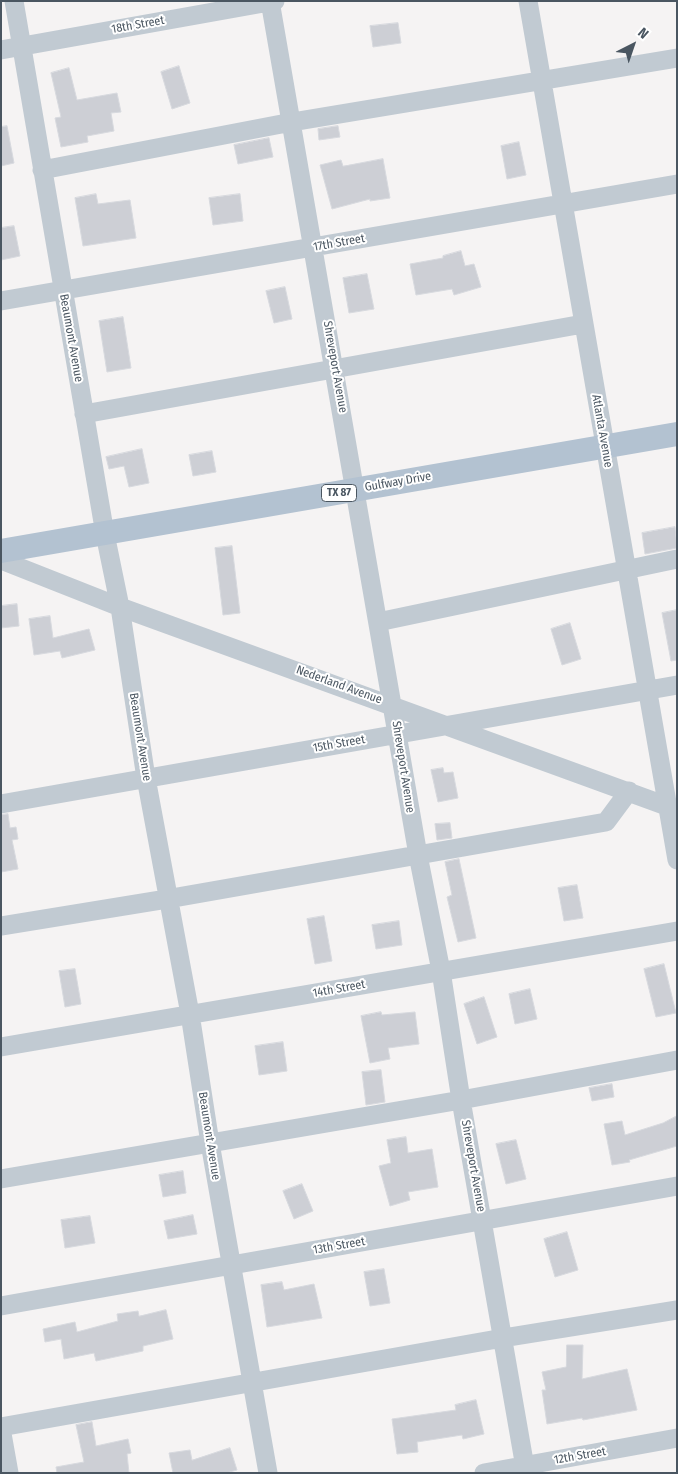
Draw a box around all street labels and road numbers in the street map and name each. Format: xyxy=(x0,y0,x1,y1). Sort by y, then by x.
street label: 18th Street xyxy=(111,13,165,37)
street label: 17th Street xyxy=(312,231,366,255)
street label: Beaumont Avenue xyxy=(56,293,86,383)
street label: Shreveport Avenue xyxy=(320,320,350,414)
street label: Atlanta Avenue xyxy=(588,393,616,469)
street label: Gulfway Drive xyxy=(364,469,432,495)
road number: TX 87 xyxy=(322,484,356,502)
street label: Nederland Avenue xyxy=(294,663,384,707)
street label: Beaumont Avenue xyxy=(126,692,154,782)
street label: Shreveport Avenue xyxy=(389,720,417,814)
street label: 15th Street xyxy=(312,732,366,756)
street label: 14th Street xyxy=(312,977,366,1001)
street label: Beaumont Avenue xyxy=(195,1091,223,1181)
street label: Shreveport Avenue xyxy=(458,1119,488,1213)
street label: 13th Street xyxy=(312,1234,366,1258)
street label: 12th Street xyxy=(553,1444,607,1468)

